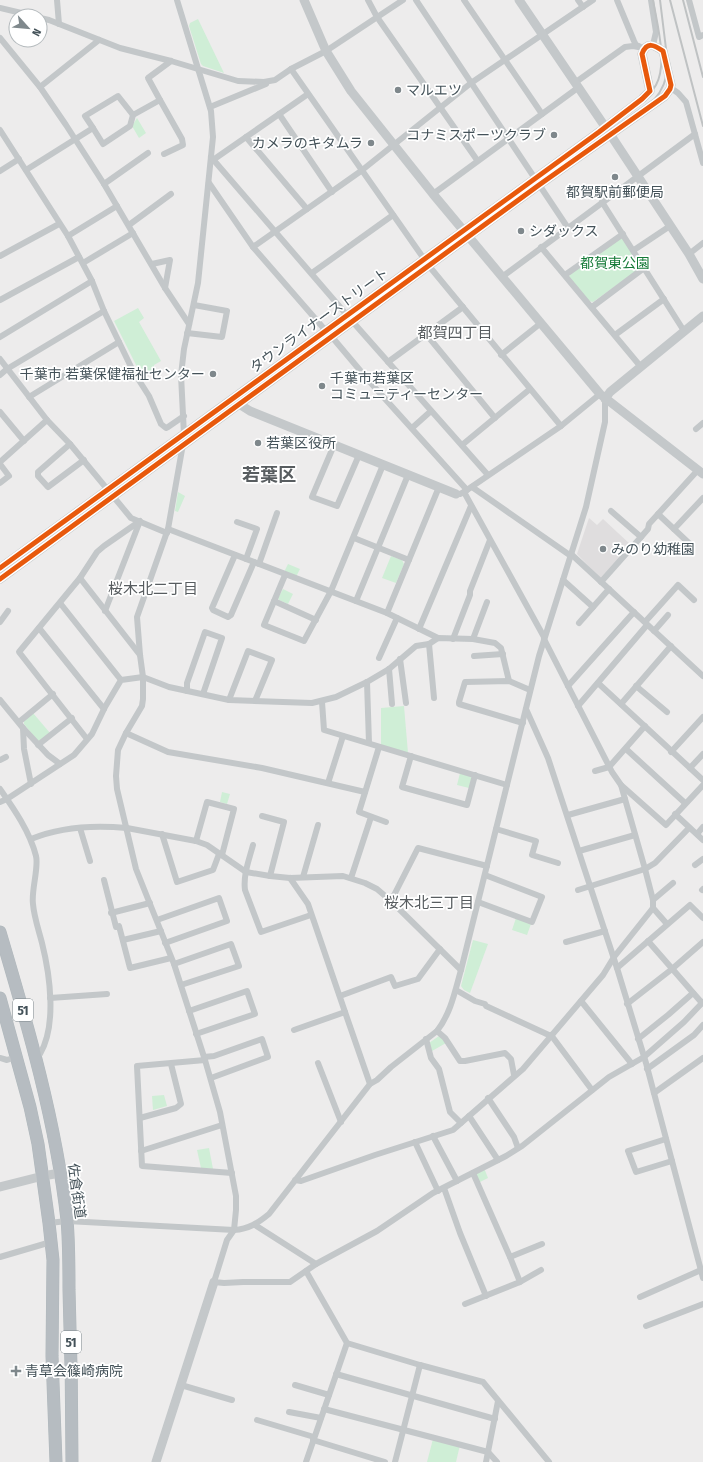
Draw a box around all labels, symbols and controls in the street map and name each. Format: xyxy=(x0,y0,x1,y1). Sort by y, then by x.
north arrow xyxy=(8,8,48,48)
text: N xyxy=(29,26,44,38)
place label: マルエツ xyxy=(406,82,462,99)
marker: マルエツ xyxy=(393,85,403,95)
place label: コナミスポーツクラブ xyxy=(406,127,546,144)
marker: コナミスポーツクラブ xyxy=(549,130,559,140)
place label: カメラのキタムラ xyxy=(252,135,363,152)
marker: カメラのキタムラ xyxy=(366,138,376,148)
marker: 都賀駅前郵便局 xyxy=(610,172,620,182)
place label: 都賀駅前郵便局 xyxy=(566,184,664,201)
place label: シダックス xyxy=(529,223,599,240)
marker: シダックス xyxy=(516,226,526,236)
park label: 都賀東公園 xyxy=(580,255,650,272)
street label: タウンライナーストリート xyxy=(247,264,392,376)
district label: 都賀四丁目 xyxy=(417,324,493,342)
place label: 千葉市 若葉保健福祉センター xyxy=(20,366,205,383)
marker: 千葉市 若葉保健福祉センター xyxy=(208,369,218,379)
place label: 千葉市若葉区 コミュニティーセンター xyxy=(330,370,483,403)
marker: 千葉市若葉区 コミュニティーセンター xyxy=(317,381,327,391)
place label: 若葉区役所 xyxy=(266,435,336,452)
marker: 若葉区役所 xyxy=(253,438,263,448)
district label: 若葉区 xyxy=(242,464,296,486)
place label: みのり幼稚園 xyxy=(611,541,695,558)
marker: みのり幼稚園 xyxy=(598,544,608,554)
district label: 桜木北二丁目 xyxy=(108,580,198,598)
district label: 桜木北三丁目 xyxy=(384,894,474,912)
road number: 51 xyxy=(13,999,33,1021)
street label: 佐倉街道 xyxy=(64,1162,89,1220)
road number: 51 xyxy=(61,1331,81,1353)
place label: 青草会篠崎病院 xyxy=(25,1363,123,1380)
marker: 青草会篠崎病院 xyxy=(10,1365,22,1377)

